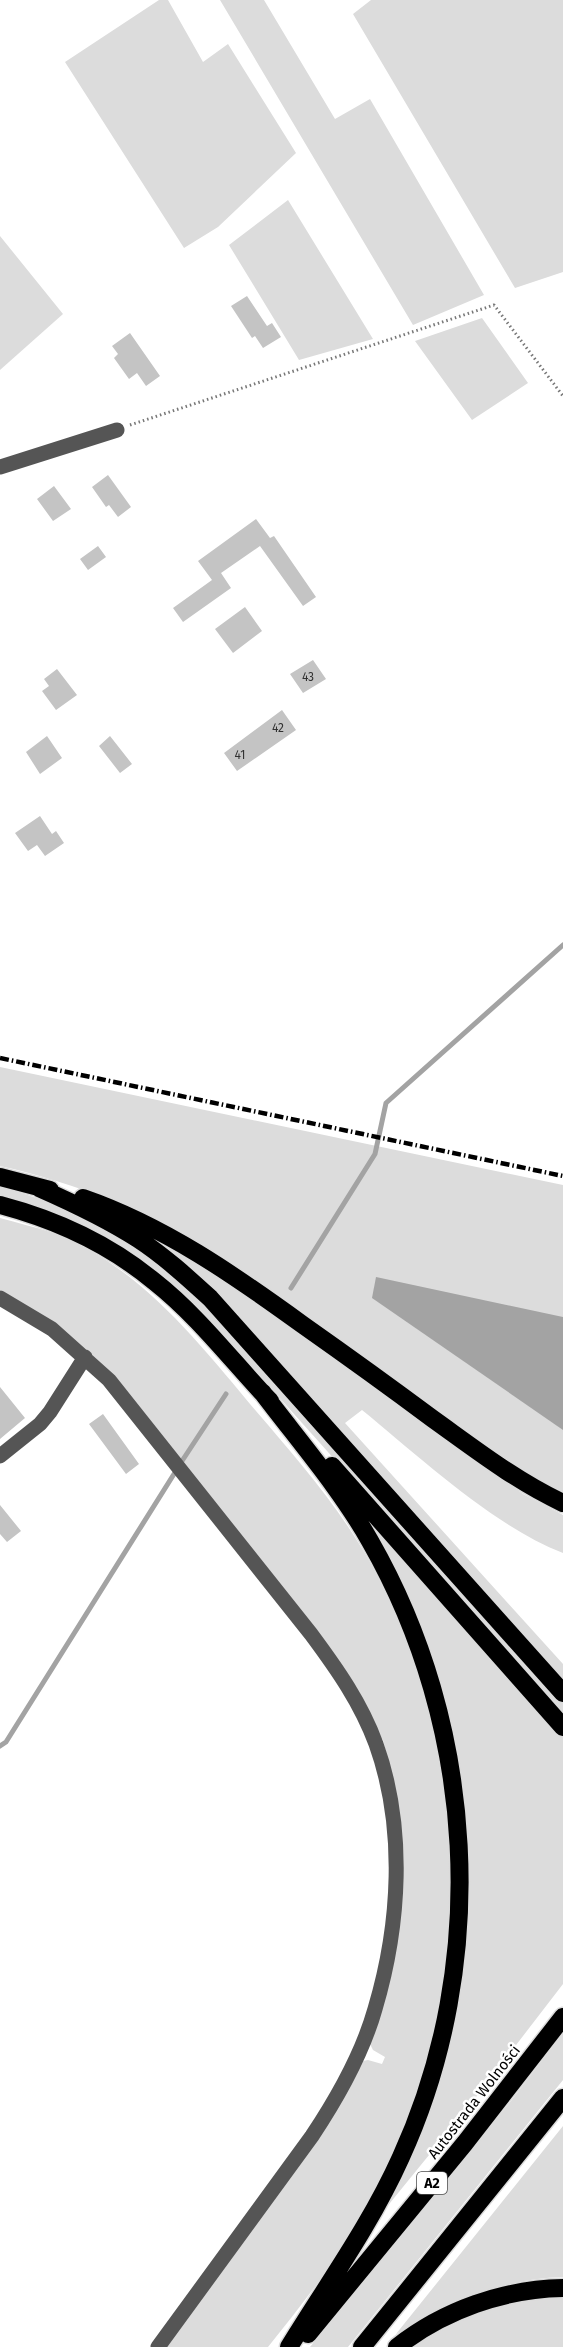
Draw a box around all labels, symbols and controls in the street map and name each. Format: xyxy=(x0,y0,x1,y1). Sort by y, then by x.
house number: 43 xyxy=(302,670,314,684)
house number: 42 xyxy=(272,721,284,735)
house number: 41 xyxy=(235,748,245,762)
street label: Autostrada Wolności xyxy=(424,2041,524,2163)
road number: A2 xyxy=(417,2172,447,2194)

